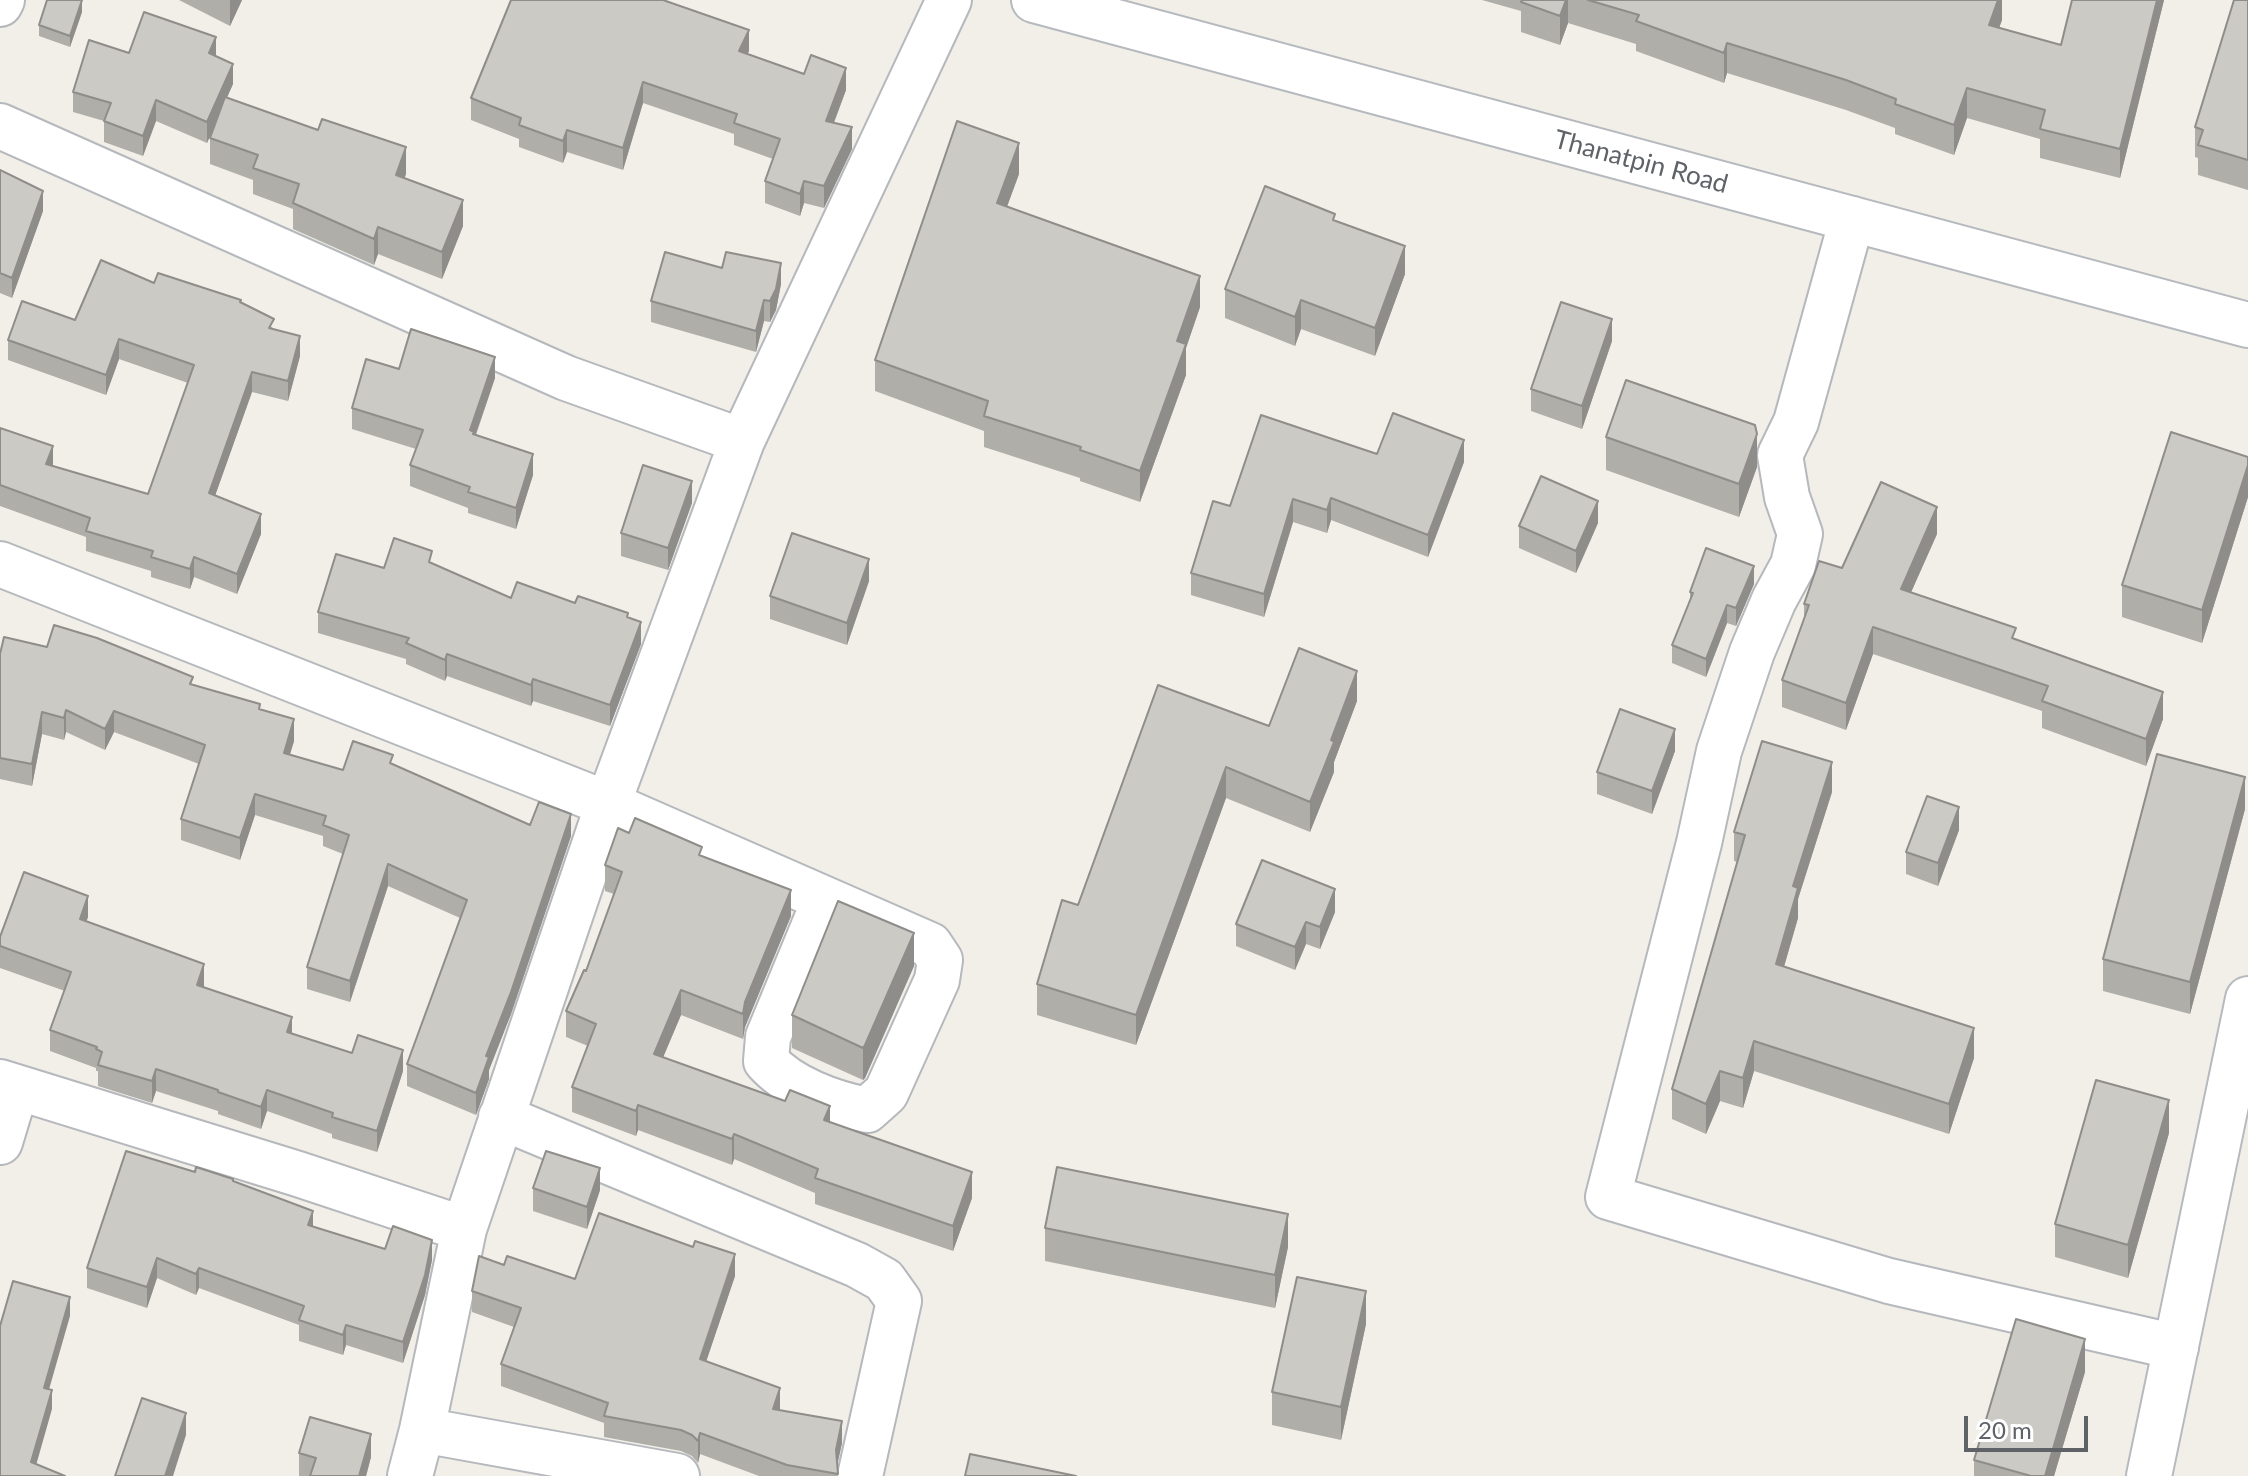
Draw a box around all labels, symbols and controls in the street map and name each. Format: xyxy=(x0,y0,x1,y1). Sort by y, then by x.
street label: Thanatpin Road xyxy=(1551,124,1731,200)
scale bar xyxy=(1968,1400,2092,1450)
text: 20 m xyxy=(1978,1415,2032,1444)

